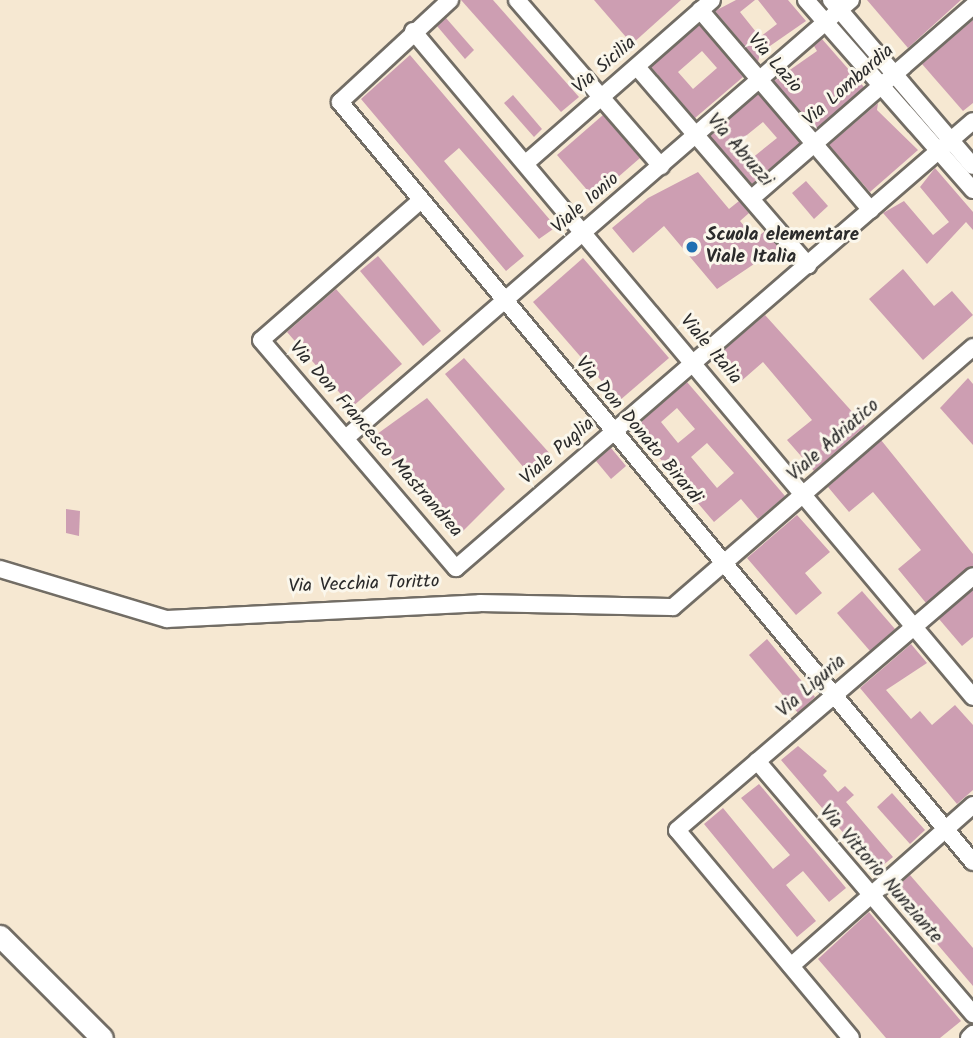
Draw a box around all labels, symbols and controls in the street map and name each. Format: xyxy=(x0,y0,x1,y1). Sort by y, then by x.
street label: Via Lazio xyxy=(742,29,806,99)
street label: Via Sicilia xyxy=(569,32,641,100)
street label: Via Lombardia xyxy=(799,40,899,132)
street label: Via Abruzzi xyxy=(701,110,777,192)
street label: Viale Ionio xyxy=(548,168,624,240)
place label: Scuola elementare Viale Italia xyxy=(706,225,859,269)
marker: Scuola elementare Viale Italia xyxy=(684,239,700,255)
street label: Viale Italia xyxy=(674,310,746,390)
street label: Via Don Francesco Mastrandrea xyxy=(283,337,467,543)
street label: Via Don Donato Birardi xyxy=(570,353,706,509)
street label: Viale Adriatico xyxy=(783,395,885,487)
street label: Viale Puglia xyxy=(516,414,600,490)
street label: Via Vecchia Toritto xyxy=(288,571,440,599)
street label: Via Liguria xyxy=(773,651,851,723)
street label: Via Vittorio Nunziante xyxy=(814,801,946,949)

